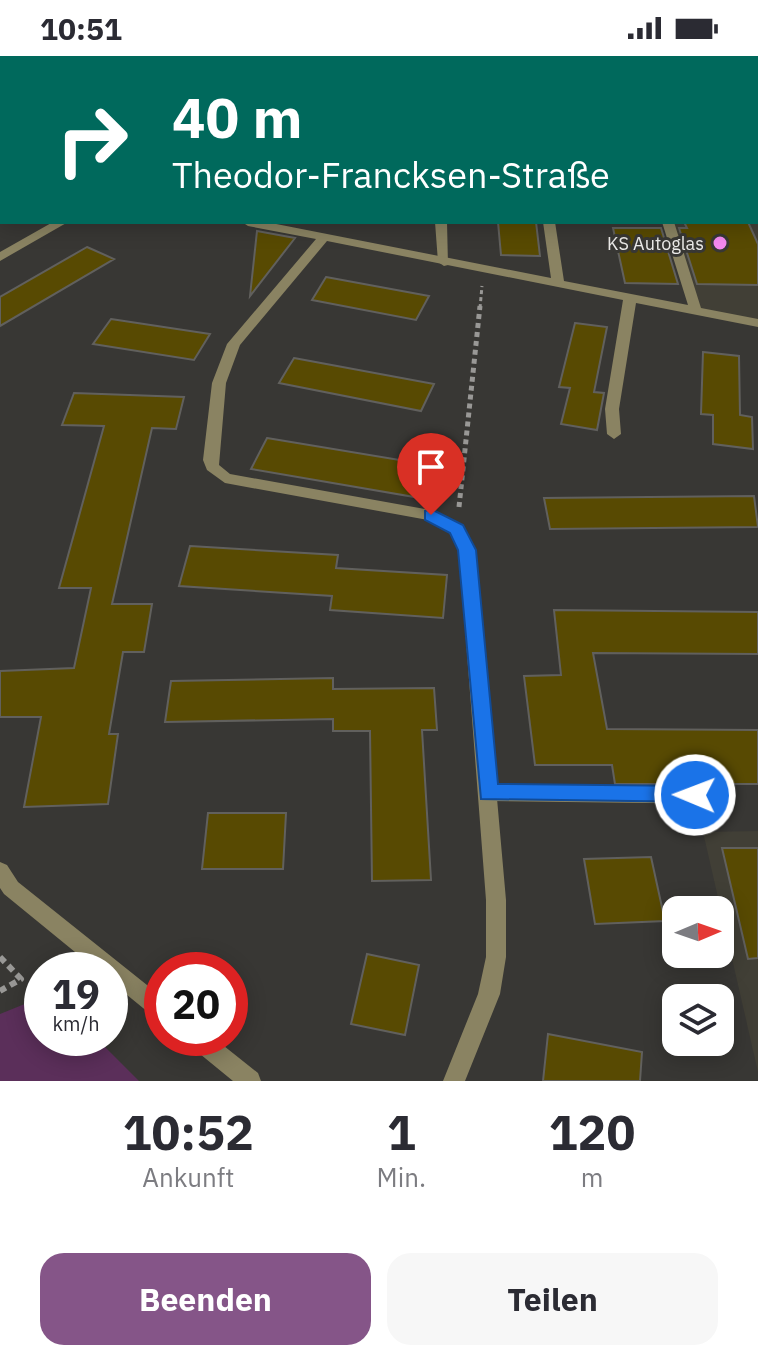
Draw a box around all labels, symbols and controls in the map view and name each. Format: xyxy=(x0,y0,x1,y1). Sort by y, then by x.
text: 10:51 xyxy=(40,9,122,48)
text: 40 m xyxy=(172,81,302,153)
icon: right xyxy=(40,88,144,192)
text: Theodor-Francksen-Straße xyxy=(172,151,610,198)
place label: KS Autoglas xyxy=(607,232,704,255)
marker: KS Autoglas xyxy=(711,234,729,252)
pin xyxy=(397,433,465,515)
icon: arrive xyxy=(409,445,453,489)
position arrow xyxy=(653,753,737,837)
north arrow xyxy=(662,896,734,968)
map controls xyxy=(662,896,734,1056)
speed limit sign: 20 xyxy=(144,952,248,1056)
text: 19 xyxy=(52,968,100,1020)
button: layers xyxy=(662,984,734,1056)
text: km/h xyxy=(52,1010,100,1037)
text: 10:52 xyxy=(123,1101,254,1163)
text: 1 xyxy=(387,1101,416,1163)
text: 120 xyxy=(549,1101,635,1163)
text: Ankunft xyxy=(142,1160,234,1194)
text: Min. xyxy=(377,1160,426,1194)
text: m xyxy=(581,1160,603,1194)
button: Beenden xyxy=(40,1253,371,1345)
button: Teilen xyxy=(387,1253,718,1345)

